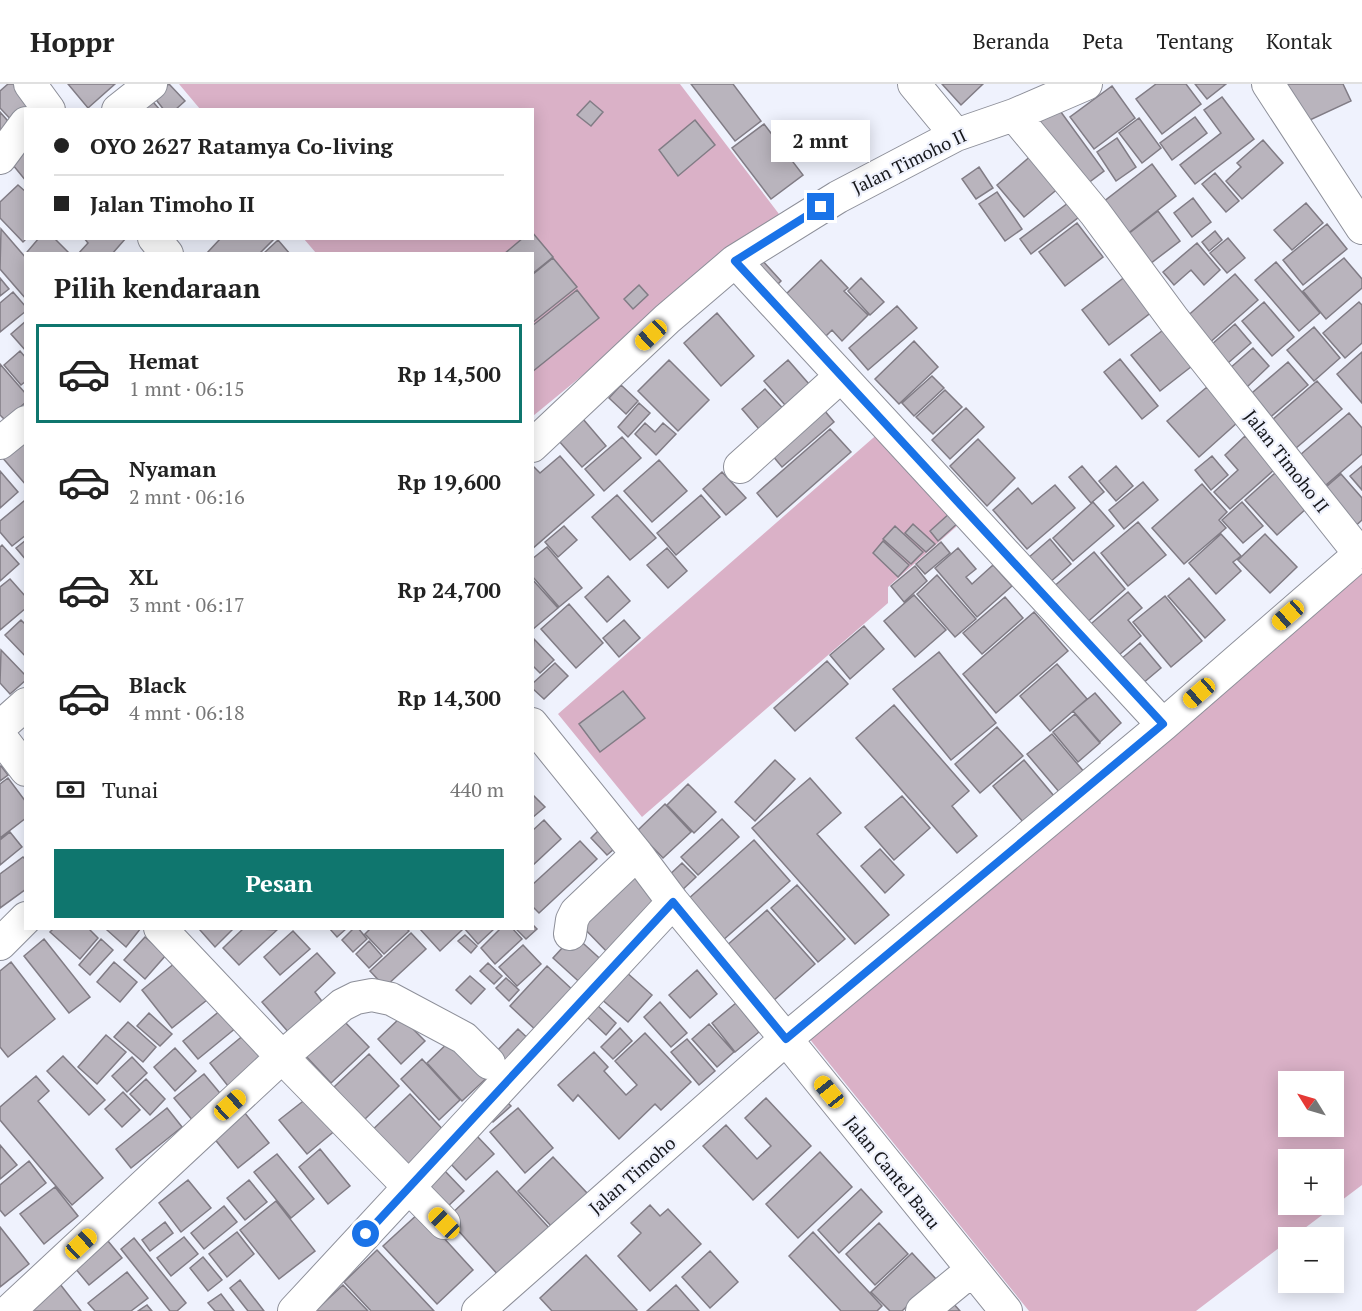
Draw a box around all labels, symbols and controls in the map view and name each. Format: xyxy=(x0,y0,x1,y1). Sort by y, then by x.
text: Hoppr xyxy=(30,23,114,60)
text: Beranda xyxy=(973,27,1050,55)
text: Peta xyxy=(1083,27,1123,55)
text: Tentang xyxy=(1156,27,1233,55)
text: Kontak xyxy=(1266,27,1332,55)
callout: 2 mnt xyxy=(772,120,870,162)
street label: Jalan Timoho II xyxy=(848,123,970,199)
text: 2 mnt xyxy=(792,127,849,154)
text: OYO 2627 Ratamya Co-living xyxy=(90,131,393,160)
text: Jalan Timoho II xyxy=(90,189,255,218)
route end xyxy=(807,193,834,220)
text: Pilih kendaraan xyxy=(54,270,260,306)
car xyxy=(632,316,670,354)
text: Hemat xyxy=(129,346,199,375)
icon: car xyxy=(57,347,111,401)
text: Rp 14,500 xyxy=(397,359,501,388)
text: 1 mnt · 06:15 xyxy=(129,375,245,402)
street label: Jalan Timoho II xyxy=(1239,405,1335,517)
text: Nyaman xyxy=(129,454,216,483)
icon: car xyxy=(57,455,111,509)
text: Rp 19,600 xyxy=(397,467,501,496)
text: 2 mnt · 06:16 xyxy=(129,483,245,510)
text: XL xyxy=(129,562,158,591)
icon: car xyxy=(57,563,111,617)
text: Rp 24,700 xyxy=(397,575,501,604)
text: 3 mnt · 06:17 xyxy=(129,591,245,618)
car xyxy=(1269,596,1307,634)
text: Black xyxy=(129,670,186,699)
icon: car xyxy=(57,671,111,725)
car xyxy=(1180,674,1218,712)
text: Rp 14,300 xyxy=(397,683,501,712)
text: 4 mnt · 06:18 xyxy=(129,699,245,726)
icon: cash xyxy=(54,773,87,806)
text: Tunai xyxy=(102,775,158,804)
text: 440 m xyxy=(450,776,504,803)
button: Pesan xyxy=(54,849,504,918)
north arrow xyxy=(1278,1071,1344,1137)
map controls xyxy=(1278,1071,1344,1293)
car xyxy=(811,1072,847,1112)
car xyxy=(211,1086,249,1124)
street label: Jalan Cantel Baru xyxy=(840,1110,946,1234)
street label: Jalan Timoho xyxy=(584,1131,680,1219)
button: + xyxy=(1278,1149,1344,1215)
car xyxy=(425,1204,463,1242)
route start xyxy=(352,1220,379,1247)
car xyxy=(62,1225,100,1263)
button: − xyxy=(1278,1227,1344,1293)

